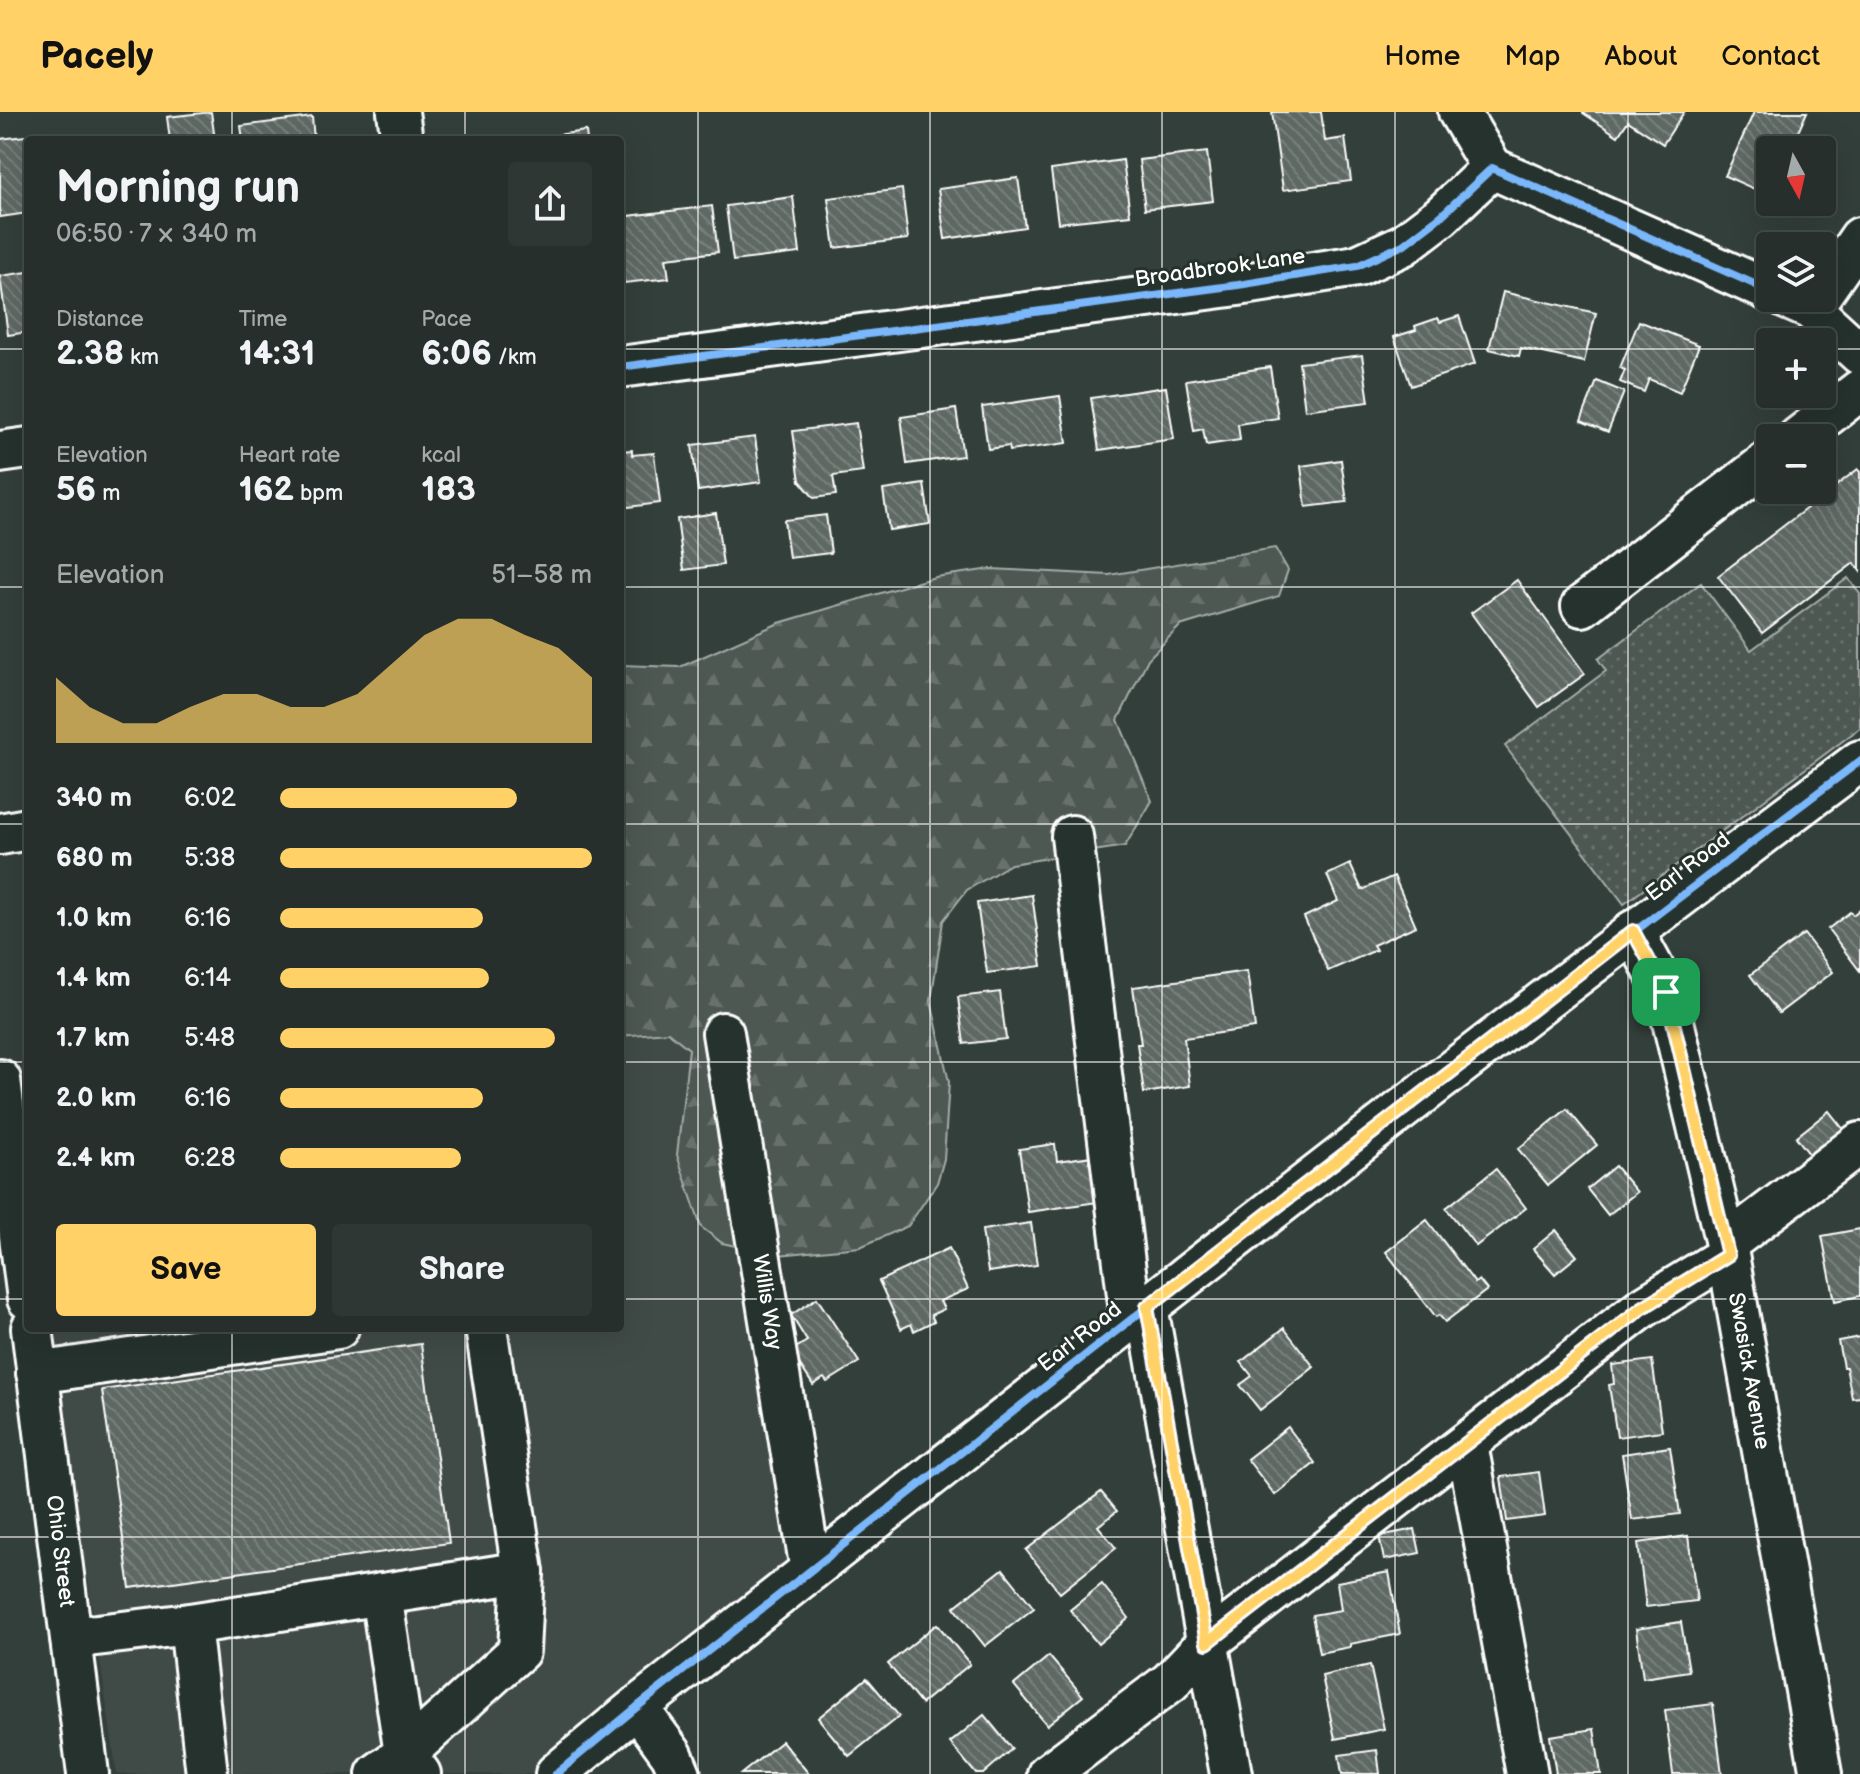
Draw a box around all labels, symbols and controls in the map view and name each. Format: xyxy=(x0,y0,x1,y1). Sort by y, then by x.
text: Pacely xyxy=(40,34,153,79)
text: Home xyxy=(1384,40,1460,73)
text: Map xyxy=(1504,40,1561,73)
text: About xyxy=(1605,40,1677,73)
text: Contact xyxy=(1721,40,1820,73)
north arrow xyxy=(1756,136,1836,216)
map controls xyxy=(1756,136,1836,504)
text: Morning run xyxy=(56,162,300,215)
button: share xyxy=(508,162,592,246)
text: 06:50 · 7 × 340 m xyxy=(56,219,257,250)
button: layers xyxy=(1756,232,1836,312)
street label: Broadbrook Lane xyxy=(1133,243,1307,293)
text: Distance xyxy=(56,306,144,333)
text: Time xyxy=(239,306,287,333)
text: Pace xyxy=(421,306,472,333)
button: + xyxy=(1756,328,1836,408)
text: 2.38 xyxy=(56,333,124,374)
text: 14:31 xyxy=(239,333,315,374)
text: 6:06 xyxy=(421,333,492,374)
text: km xyxy=(124,344,159,371)
text: /km xyxy=(492,344,537,371)
button: − xyxy=(1756,424,1836,504)
text: Elevation xyxy=(56,442,148,469)
text: Heart rate xyxy=(239,442,340,469)
text: kcal xyxy=(421,442,461,469)
text: 56 xyxy=(56,469,96,510)
text: 162 xyxy=(239,469,294,510)
text: 183 xyxy=(421,469,476,510)
text: m xyxy=(96,480,120,507)
text: bpm xyxy=(294,480,343,507)
text: Elevation xyxy=(56,560,164,591)
text: 51–58 m xyxy=(491,560,592,591)
text: 340 m xyxy=(56,783,132,814)
text: 6:02 xyxy=(184,783,236,814)
street label: Earl Road xyxy=(1640,826,1736,908)
text: 680 m xyxy=(56,843,133,874)
text: 5:38 xyxy=(184,843,235,874)
text: 1.0 km xyxy=(56,903,132,934)
text: 6:16 xyxy=(184,903,231,934)
pin xyxy=(1632,958,1700,1026)
text: 1.4 km xyxy=(56,963,131,994)
text: 6:14 xyxy=(184,963,231,994)
icon: arrive xyxy=(1644,970,1688,1014)
text: 1.7 km xyxy=(56,1023,130,1054)
text: 5:48 xyxy=(184,1023,235,1054)
text: 2.0 km xyxy=(56,1083,136,1114)
text: 6:16 xyxy=(184,1083,231,1114)
text: 2.4 km xyxy=(56,1143,135,1174)
text: 6:28 xyxy=(184,1143,236,1174)
button: Save xyxy=(56,1224,316,1316)
button: Share xyxy=(332,1224,592,1316)
street label: Willis Way xyxy=(746,1252,788,1352)
street label: Swasick Avenue xyxy=(1722,1291,1776,1451)
street label: Earl Road xyxy=(1033,1296,1127,1378)
street label: Ohio Street xyxy=(40,1494,80,1609)

